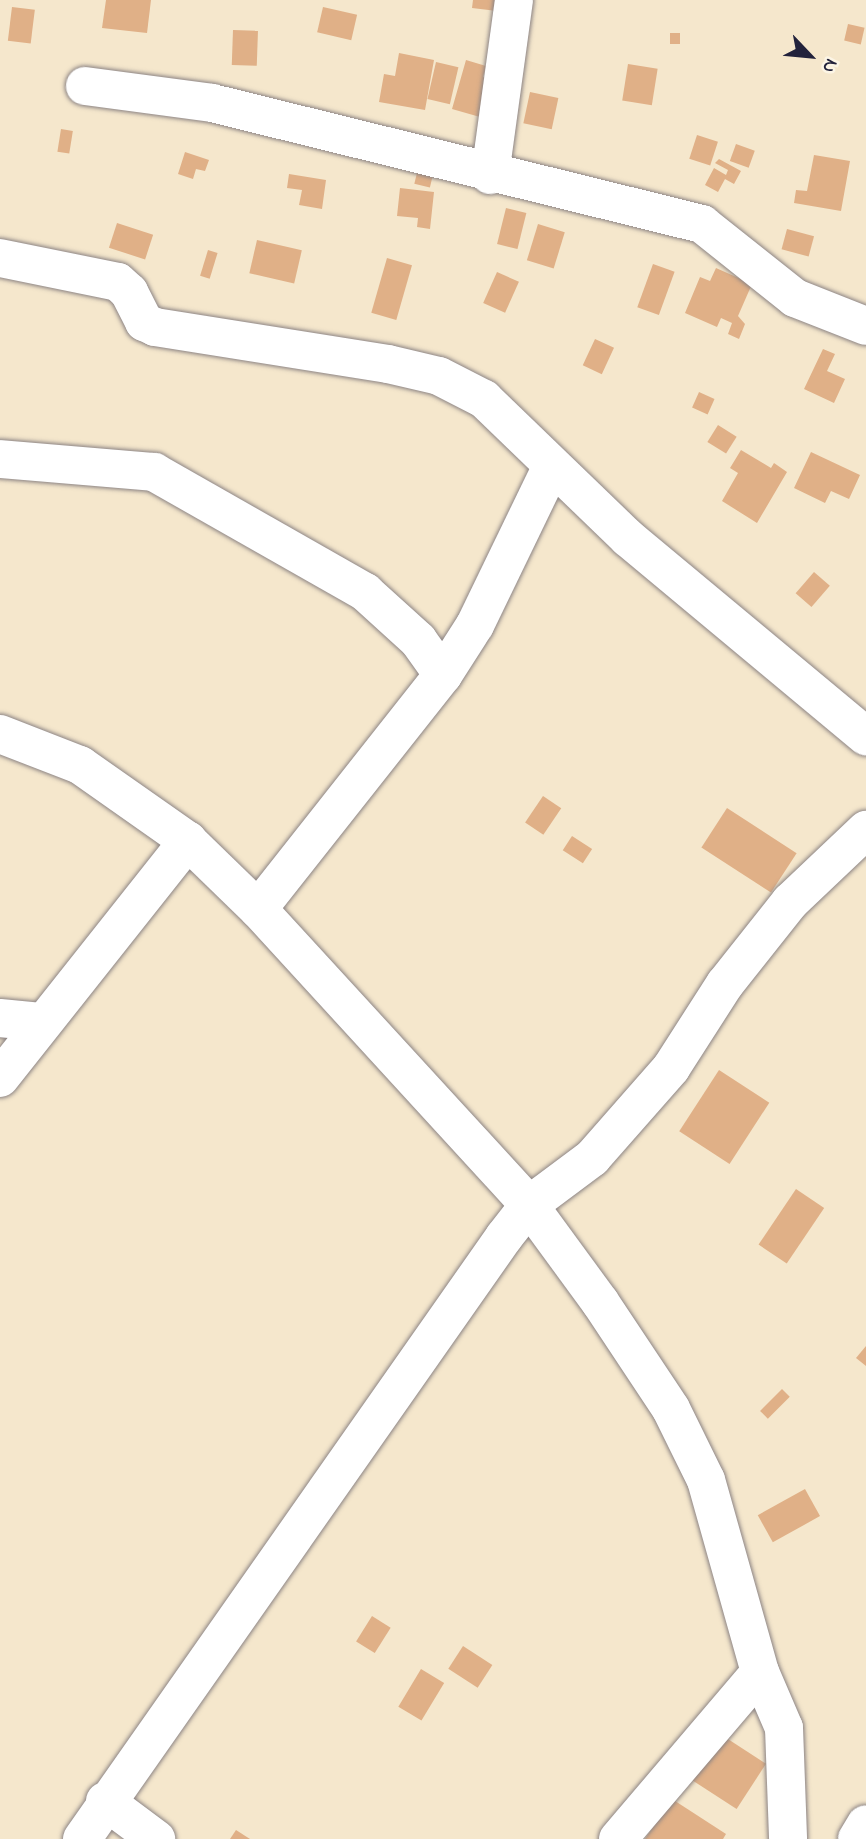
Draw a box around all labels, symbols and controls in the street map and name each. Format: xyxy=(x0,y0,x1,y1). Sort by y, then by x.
north arrow xyxy=(775,21,845,91)
text: N xyxy=(814,54,844,77)

